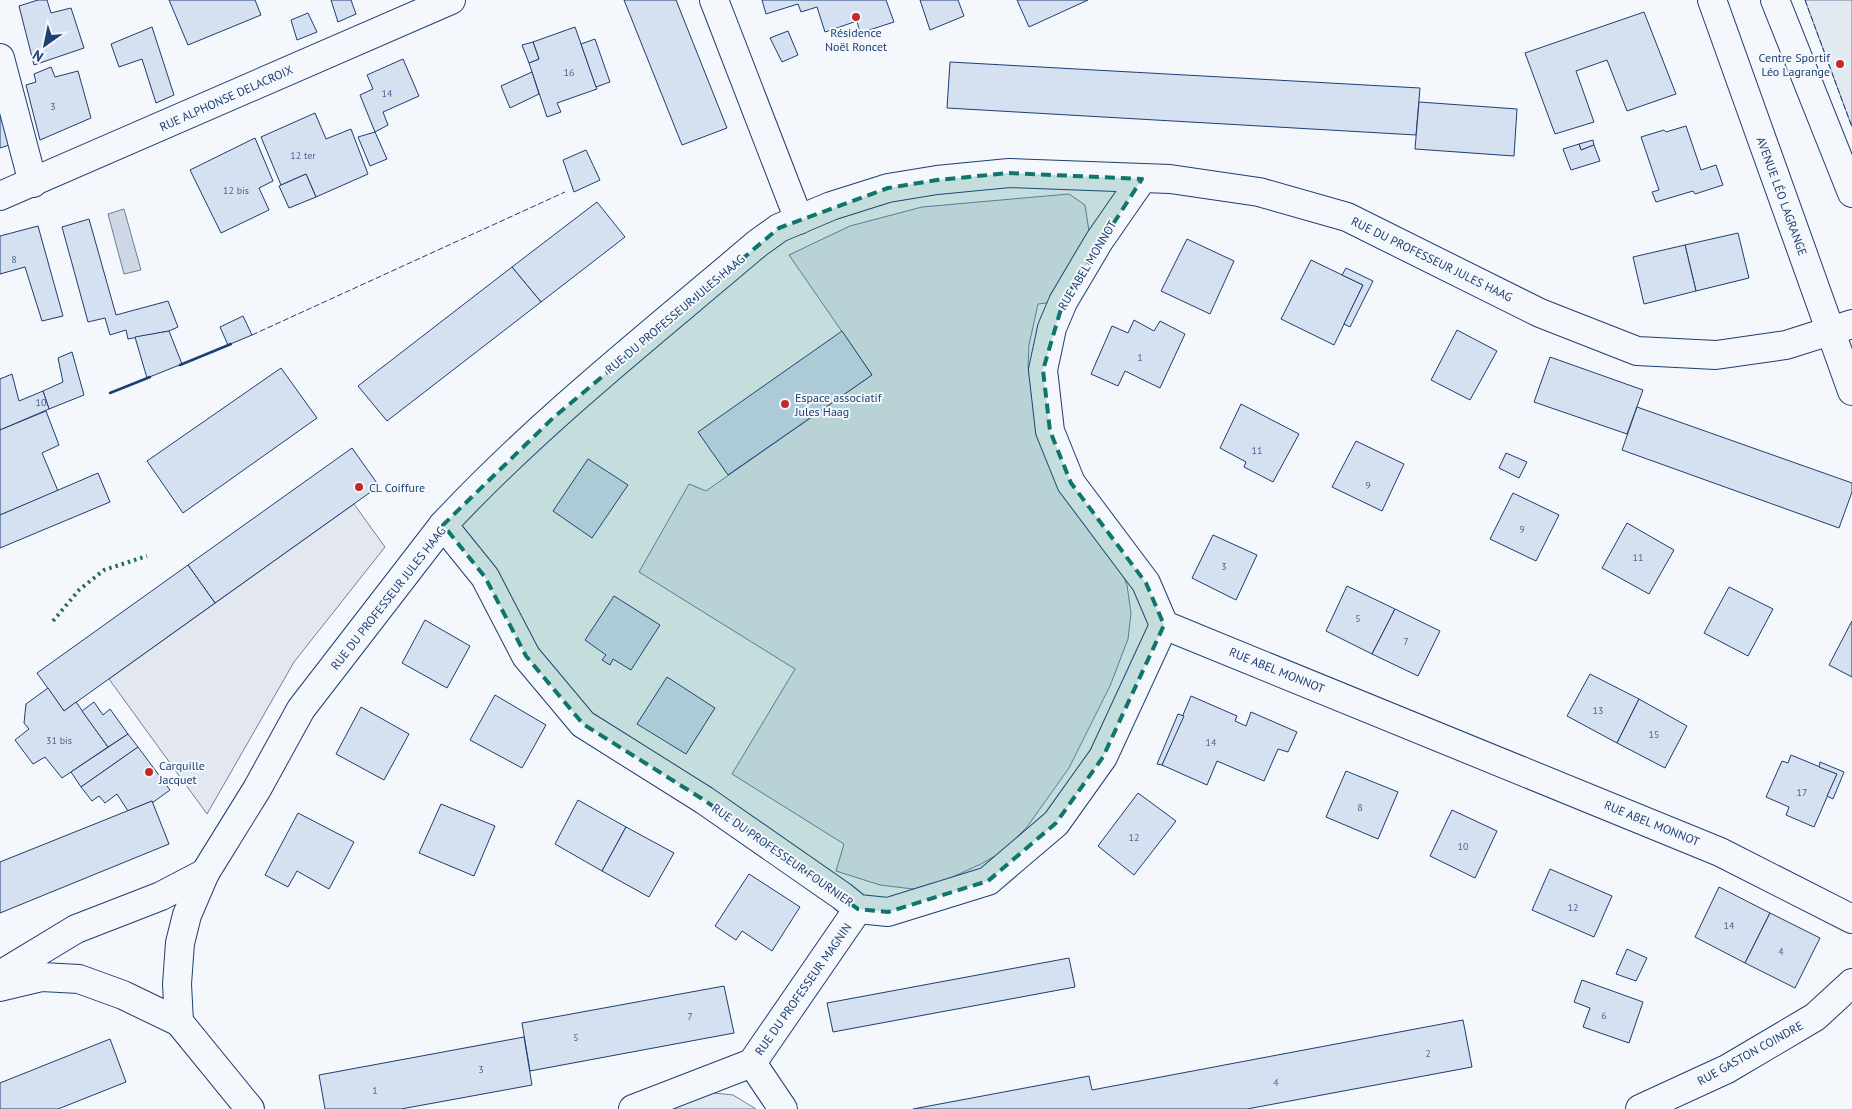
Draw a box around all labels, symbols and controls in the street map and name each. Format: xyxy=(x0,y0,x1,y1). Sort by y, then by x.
marker: Résidence Noël Roncet xyxy=(850,11,862,23)
north arrow xyxy=(20,20,70,70)
place label: Résidence Noël Roncet xyxy=(825,25,887,54)
text: N xyxy=(29,46,47,66)
place label: Centre Sportif Léo Lagrange xyxy=(1759,50,1831,79)
marker: Centre Sportif Léo Lagrange xyxy=(1834,58,1846,70)
street label: RUE ALPHONSE DELACROIX xyxy=(157,62,296,134)
house number: 16 xyxy=(564,66,574,79)
house number: 14 xyxy=(382,87,393,100)
house number: 3 xyxy=(50,100,56,113)
street label: AVENUE LÉO LAGRANGE xyxy=(1754,135,1810,257)
house number: 12 ter xyxy=(290,149,316,162)
house number: 12 bis xyxy=(223,184,249,197)
street label: RUE DU PROFESSEUR JULES HAAG xyxy=(1349,213,1515,305)
street label: RUE ABEL MONNOT xyxy=(1054,217,1120,312)
street label: RUE DU PROFESSEUR JULES HAAG xyxy=(602,251,748,377)
house number: 8 xyxy=(11,253,17,266)
house number: 1 xyxy=(1137,351,1143,364)
place label: Espace associatif Jules Haag xyxy=(794,390,883,419)
house number: 10 xyxy=(36,396,47,409)
marker: Espace associatif Jules Haag xyxy=(779,398,791,410)
house number: 11 xyxy=(1252,444,1262,457)
house number: 9 xyxy=(1365,479,1371,492)
place label: CL Coiffure xyxy=(369,480,425,495)
marker: CL Coiffure xyxy=(353,481,365,493)
street label: RUE DU PROFESSEUR JULES HAAG xyxy=(327,523,449,673)
house number: 9 xyxy=(1519,523,1525,536)
house number: 11 xyxy=(1633,551,1643,564)
house number: 3 xyxy=(1221,560,1227,573)
house number: 5 xyxy=(1355,612,1361,625)
house number: 7 xyxy=(1403,635,1409,648)
street label: RUE ABEL MONNOT xyxy=(1227,644,1327,696)
house number: 13 xyxy=(1593,704,1603,717)
house number: 15 xyxy=(1649,728,1659,741)
house number: 31 bis xyxy=(46,734,72,747)
house number: 14 xyxy=(1206,736,1217,749)
place label: Carquille Jacquet xyxy=(158,758,205,787)
marker: Carquille Jacquet xyxy=(143,766,155,778)
house number: 17 xyxy=(1797,786,1807,799)
street label: RUE ABEL MONNOT xyxy=(1602,797,1702,849)
street label: RUE DU PROFESSEUR FOURNIER xyxy=(709,800,857,910)
house number: 8 xyxy=(1357,801,1363,814)
house number: 12 xyxy=(1129,831,1139,844)
house number: 10 xyxy=(1458,840,1469,853)
house number: 12 xyxy=(1568,901,1578,914)
house number: 14 xyxy=(1724,919,1735,932)
street label: RUE DU PROFESSEUR MAGNIN xyxy=(751,920,855,1058)
house number: 4 xyxy=(1778,945,1784,958)
house number: 6 xyxy=(1601,1009,1607,1022)
house number: 7 xyxy=(687,1010,693,1023)
street label: RUE GASTON COINDRE xyxy=(1694,1018,1806,1088)
house number: 5 xyxy=(573,1031,579,1044)
house number: 2 xyxy=(1425,1047,1431,1060)
house number: 3 xyxy=(478,1063,484,1076)
house number: 4 xyxy=(1273,1076,1279,1089)
house number: 1 xyxy=(372,1084,378,1097)

